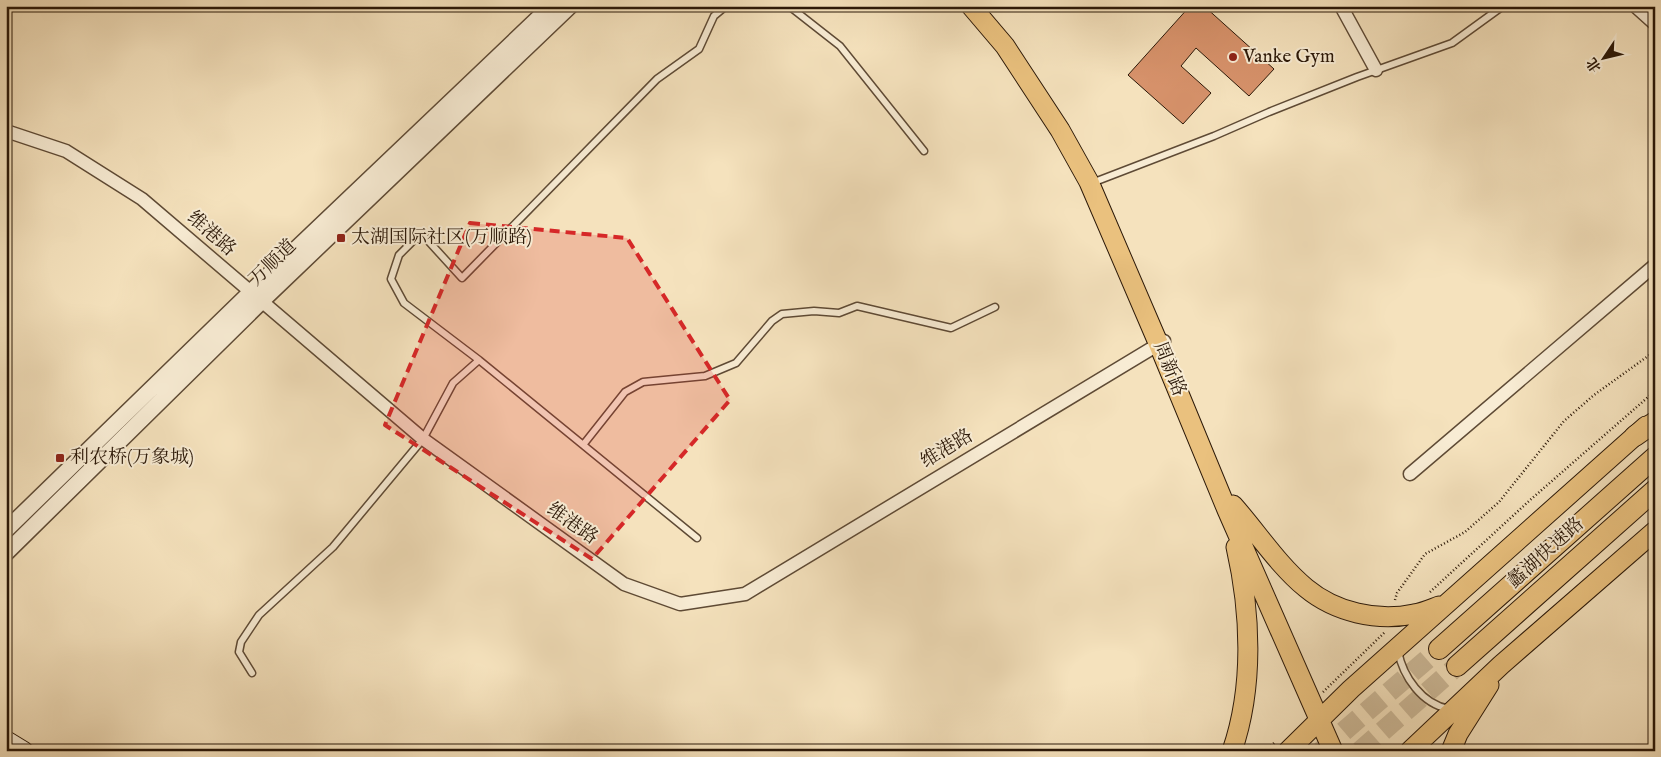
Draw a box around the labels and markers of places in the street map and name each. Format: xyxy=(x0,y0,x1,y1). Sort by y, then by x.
place label: Vanke Gym xyxy=(1242,45,1335,69)
marker: Vanke Gym xyxy=(1227,51,1239,63)
place label: 太湖国际社区(万顺路) xyxy=(351,226,532,250)
marker: 太湖国际社区(万顺路) xyxy=(335,232,347,244)
place label: 利农桥(万象城) xyxy=(70,446,194,470)
marker: 利农桥(万象城) xyxy=(54,452,66,464)

